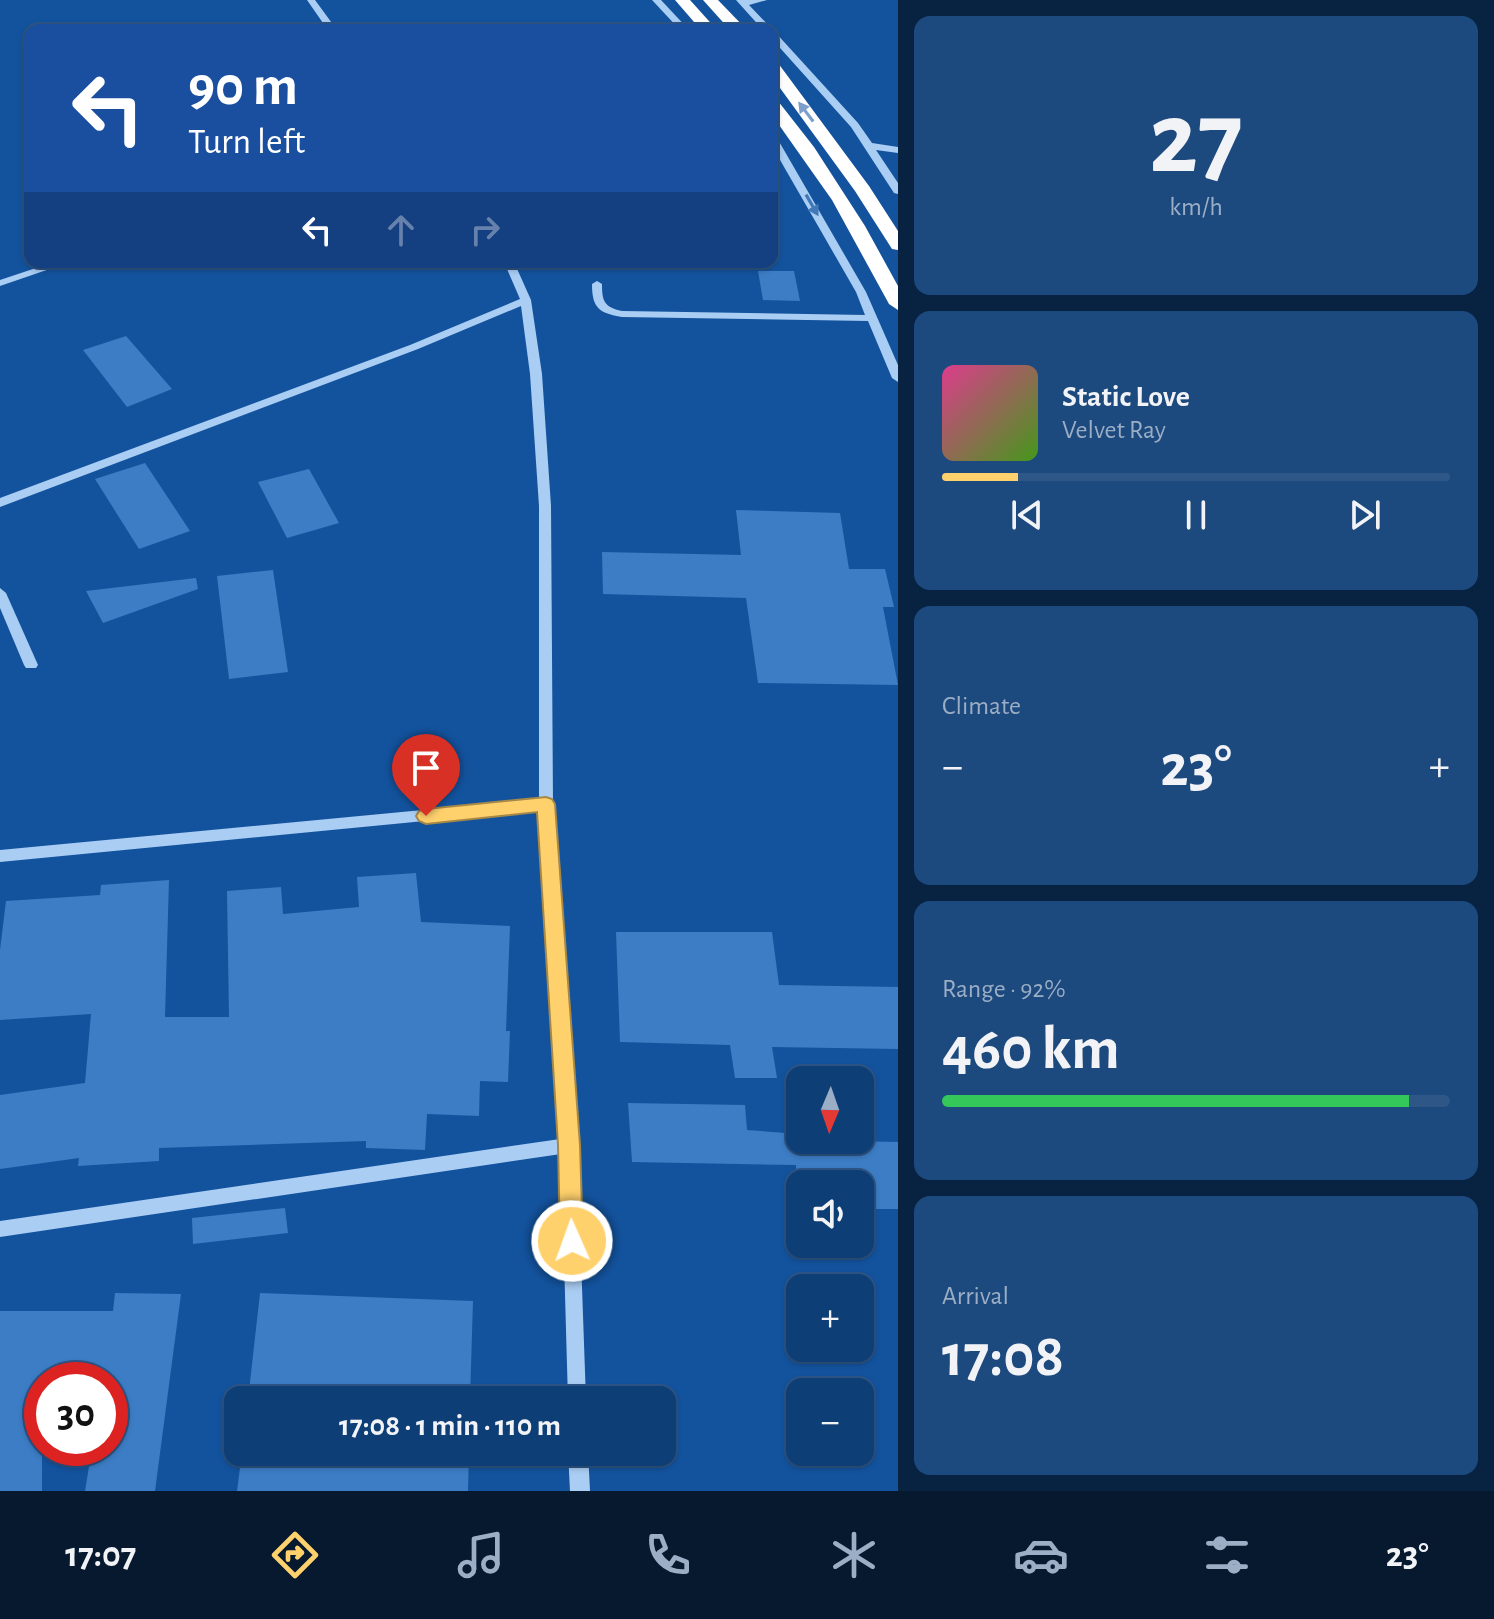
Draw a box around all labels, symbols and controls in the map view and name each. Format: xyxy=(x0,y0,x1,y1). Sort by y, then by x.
icon: left xyxy=(56,56,160,160)
text: 90 m xyxy=(188,59,298,115)
text: 27 xyxy=(1149,88,1243,192)
one-way arrow xyxy=(799,101,815,122)
text: Turn left xyxy=(188,124,305,160)
one-way arrow xyxy=(805,194,819,216)
text: km/h xyxy=(1169,194,1223,220)
icon: left xyxy=(295,208,339,252)
icon: ahead xyxy=(379,208,423,252)
icon: right xyxy=(463,208,507,252)
text: Static Love xyxy=(1062,382,1190,412)
text: Velvet Ray xyxy=(1062,417,1166,443)
icon: previous xyxy=(1005,493,1049,537)
icon: pause xyxy=(1174,493,1218,537)
icon: next xyxy=(1343,493,1387,537)
text: Climate xyxy=(942,693,1021,719)
pin xyxy=(392,734,460,816)
text: 23° xyxy=(1160,737,1232,797)
text: − xyxy=(942,745,963,789)
text: + xyxy=(1429,745,1450,789)
icon: arrive xyxy=(404,746,448,790)
text: Range · 92% xyxy=(942,976,1066,1002)
text: 460 km xyxy=(942,1020,1120,1080)
north arrow xyxy=(786,1066,874,1154)
map controls xyxy=(786,1066,874,1466)
button: sound xyxy=(786,1170,874,1258)
position arrow xyxy=(530,1199,614,1283)
button: + xyxy=(786,1274,874,1362)
text: Arrival xyxy=(942,1283,1009,1309)
text: 17:08 xyxy=(942,1327,1064,1387)
speed limit sign: 30 xyxy=(24,1362,128,1466)
button: − xyxy=(786,1378,874,1466)
text: 17:08 · 1 min · 110 m xyxy=(339,1411,561,1441)
icon: directions xyxy=(267,1527,323,1583)
icon: music xyxy=(453,1527,509,1583)
icon: phone xyxy=(640,1527,696,1583)
icon: climate xyxy=(826,1527,882,1583)
icon: car xyxy=(1013,1527,1069,1583)
icon: filters xyxy=(1199,1527,1255,1583)
text: 17:07 xyxy=(65,1537,136,1573)
text: 23° xyxy=(1386,1537,1429,1573)

